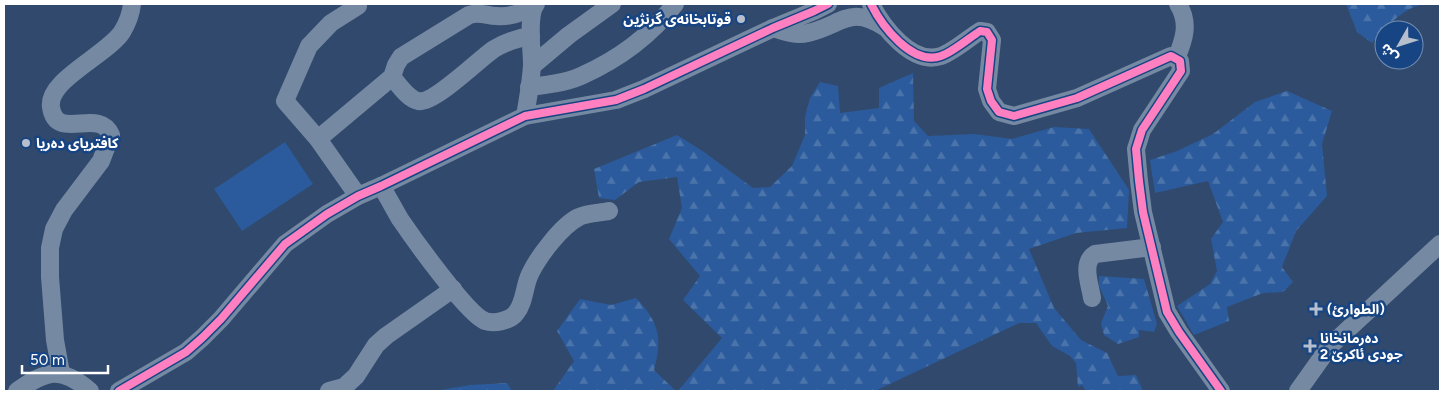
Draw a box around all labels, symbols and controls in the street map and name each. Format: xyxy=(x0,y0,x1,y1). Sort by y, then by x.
place label: قوتابخانەی گرنژین xyxy=(623,11,731,28)
marker: قوتابخانەی گرنژین xyxy=(735,13,747,25)
north arrow xyxy=(1374,20,1424,70)
text: ش xyxy=(1377,40,1402,66)
place label: کافتریای دەریا xyxy=(36,135,119,152)
marker: کافتریای دەریا xyxy=(20,137,32,149)
place label: (الطوارئ) xyxy=(1327,301,1385,318)
marker: (الطوارئ) xyxy=(1309,302,1323,316)
place label: دەرمانخانا جودی ئاکرێ 2 xyxy=(1320,330,1403,363)
marker: دەرمانخانا جودی ئاکرێ 2 xyxy=(1304,340,1316,352)
scale bar xyxy=(22,342,109,374)
text: 50 m xyxy=(30,351,65,369)

